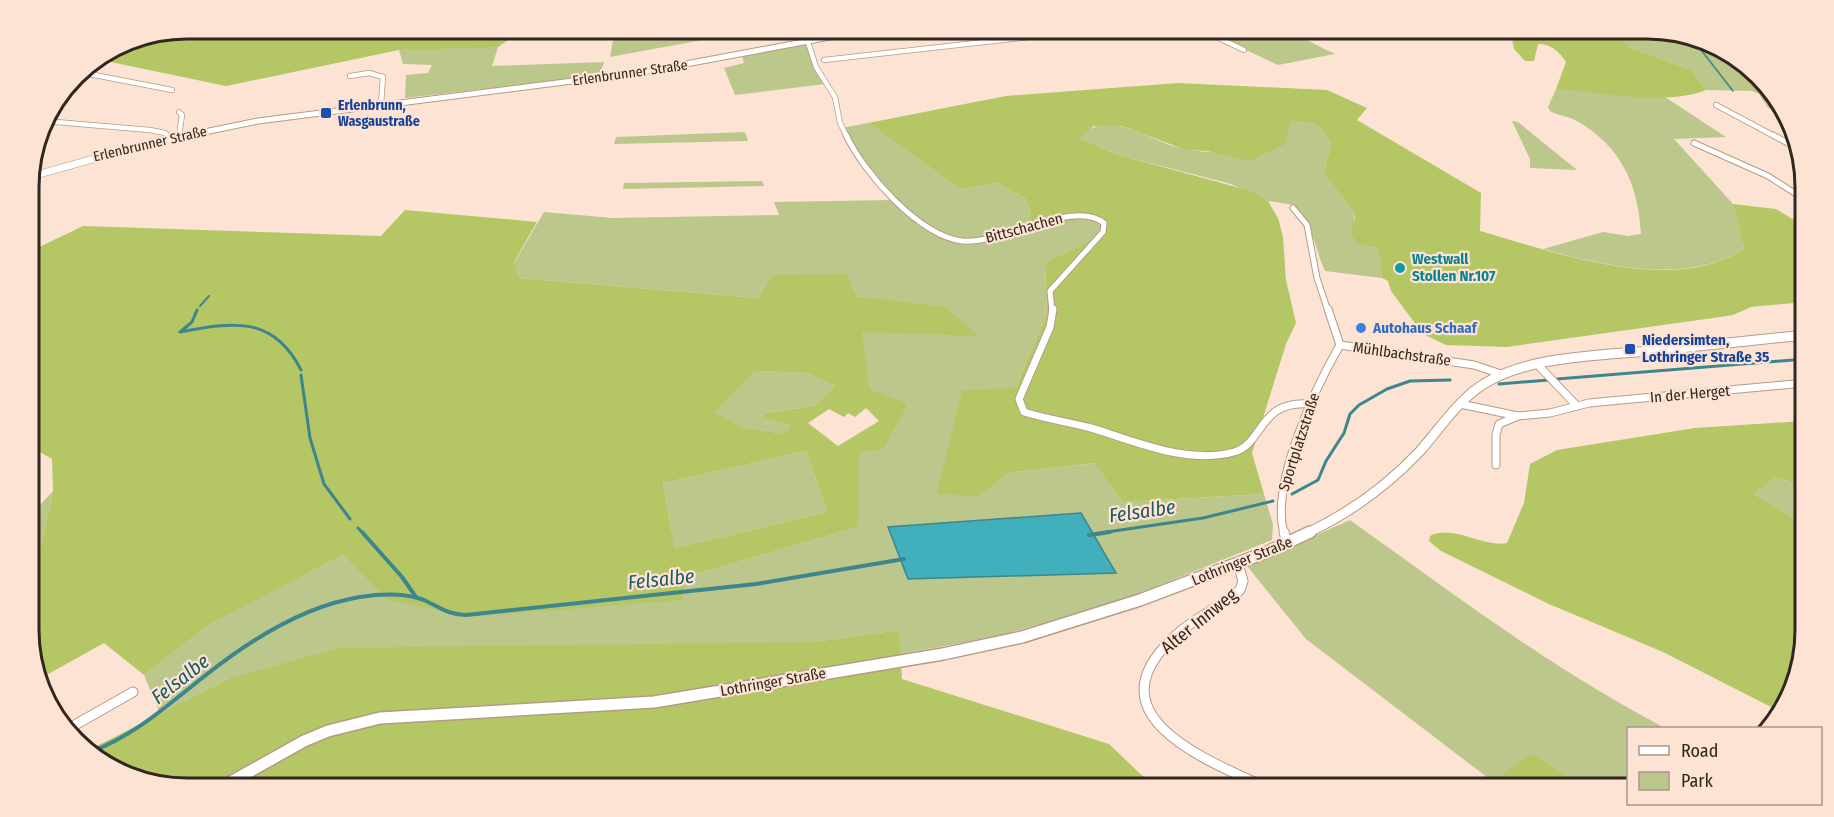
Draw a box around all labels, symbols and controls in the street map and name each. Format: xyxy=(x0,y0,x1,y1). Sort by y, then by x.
street label: Erlenbrunner Straße xyxy=(571,57,689,89)
place label: Erlenbrunn, Wasgaustraße xyxy=(338,97,420,130)
marker: Erlenbrunn, Wasgaustraße xyxy=(319,106,333,120)
street label: Erlenbrunner Straße xyxy=(92,123,208,165)
street label: Bittschachen xyxy=(983,209,1065,247)
place label: Westwall Stollen Nr.107 xyxy=(1412,250,1496,285)
marker: Westwall Stollen Nr.107 xyxy=(1393,261,1407,275)
place label: Autohaus Schaaf xyxy=(1372,319,1478,337)
marker: Autohaus Schaaf xyxy=(1354,321,1368,335)
place label: Niedersimten, Lothringer Straße 35 xyxy=(1642,331,1769,366)
street label: Mühlbachstraße xyxy=(1352,338,1452,370)
marker: Niedersimten, Lothringer Straße 35 xyxy=(1623,342,1637,356)
street label: In der Herget xyxy=(1649,382,1731,406)
street label: Sportplatzstraße xyxy=(1275,391,1323,493)
water label: Felsalbe xyxy=(1107,494,1177,528)
street label: Lothringer Straße xyxy=(1189,533,1295,589)
water label: Felsalbe xyxy=(627,564,696,594)
street label: Alter Innweg xyxy=(1156,583,1242,659)
water label: Felsalbe xyxy=(146,649,214,709)
street label: Lothringer Straße xyxy=(719,664,827,700)
legend xyxy=(1627,727,1822,805)
text: Road xyxy=(1681,740,1718,762)
text: Park xyxy=(1681,770,1714,792)

